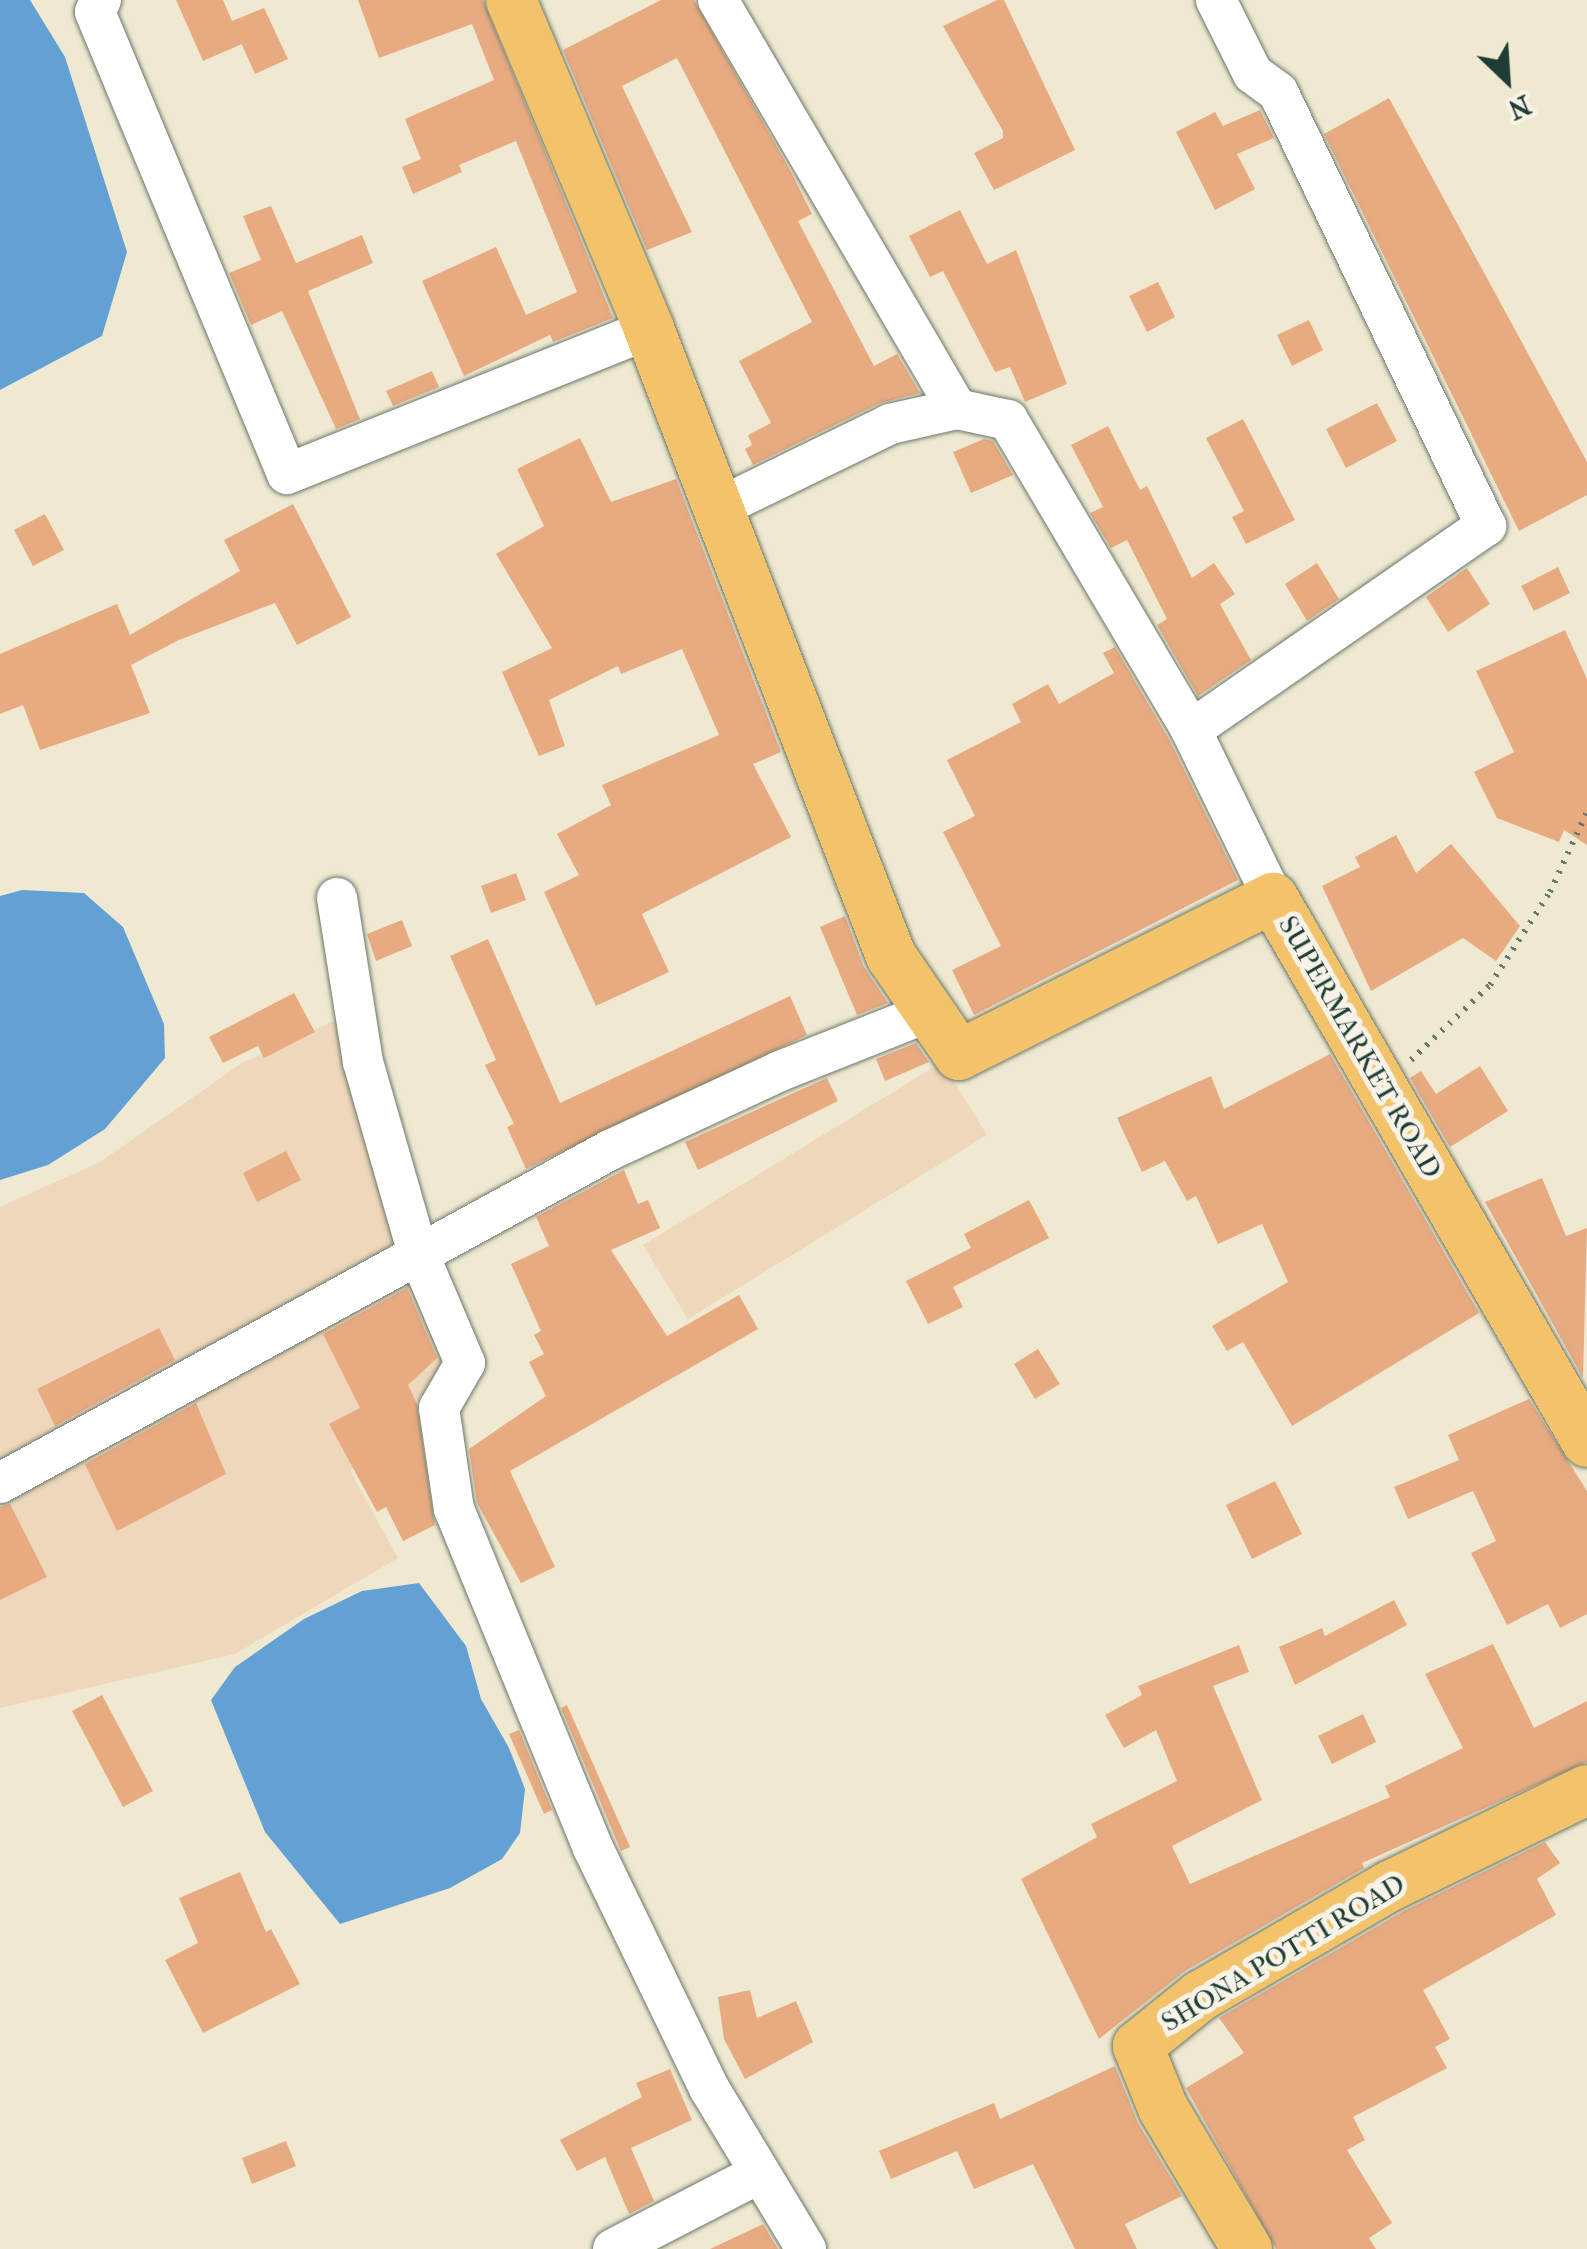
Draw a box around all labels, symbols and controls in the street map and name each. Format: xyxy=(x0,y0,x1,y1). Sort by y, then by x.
north arrow xyxy=(1457,30,1557,130)
text: N xyxy=(1503,88,1536,127)
street label: SUPERMARKET ROAD xyxy=(1271,910,1449,1184)
street label: SHONA POTTI ROAD xyxy=(1155,1867,1411,2039)

